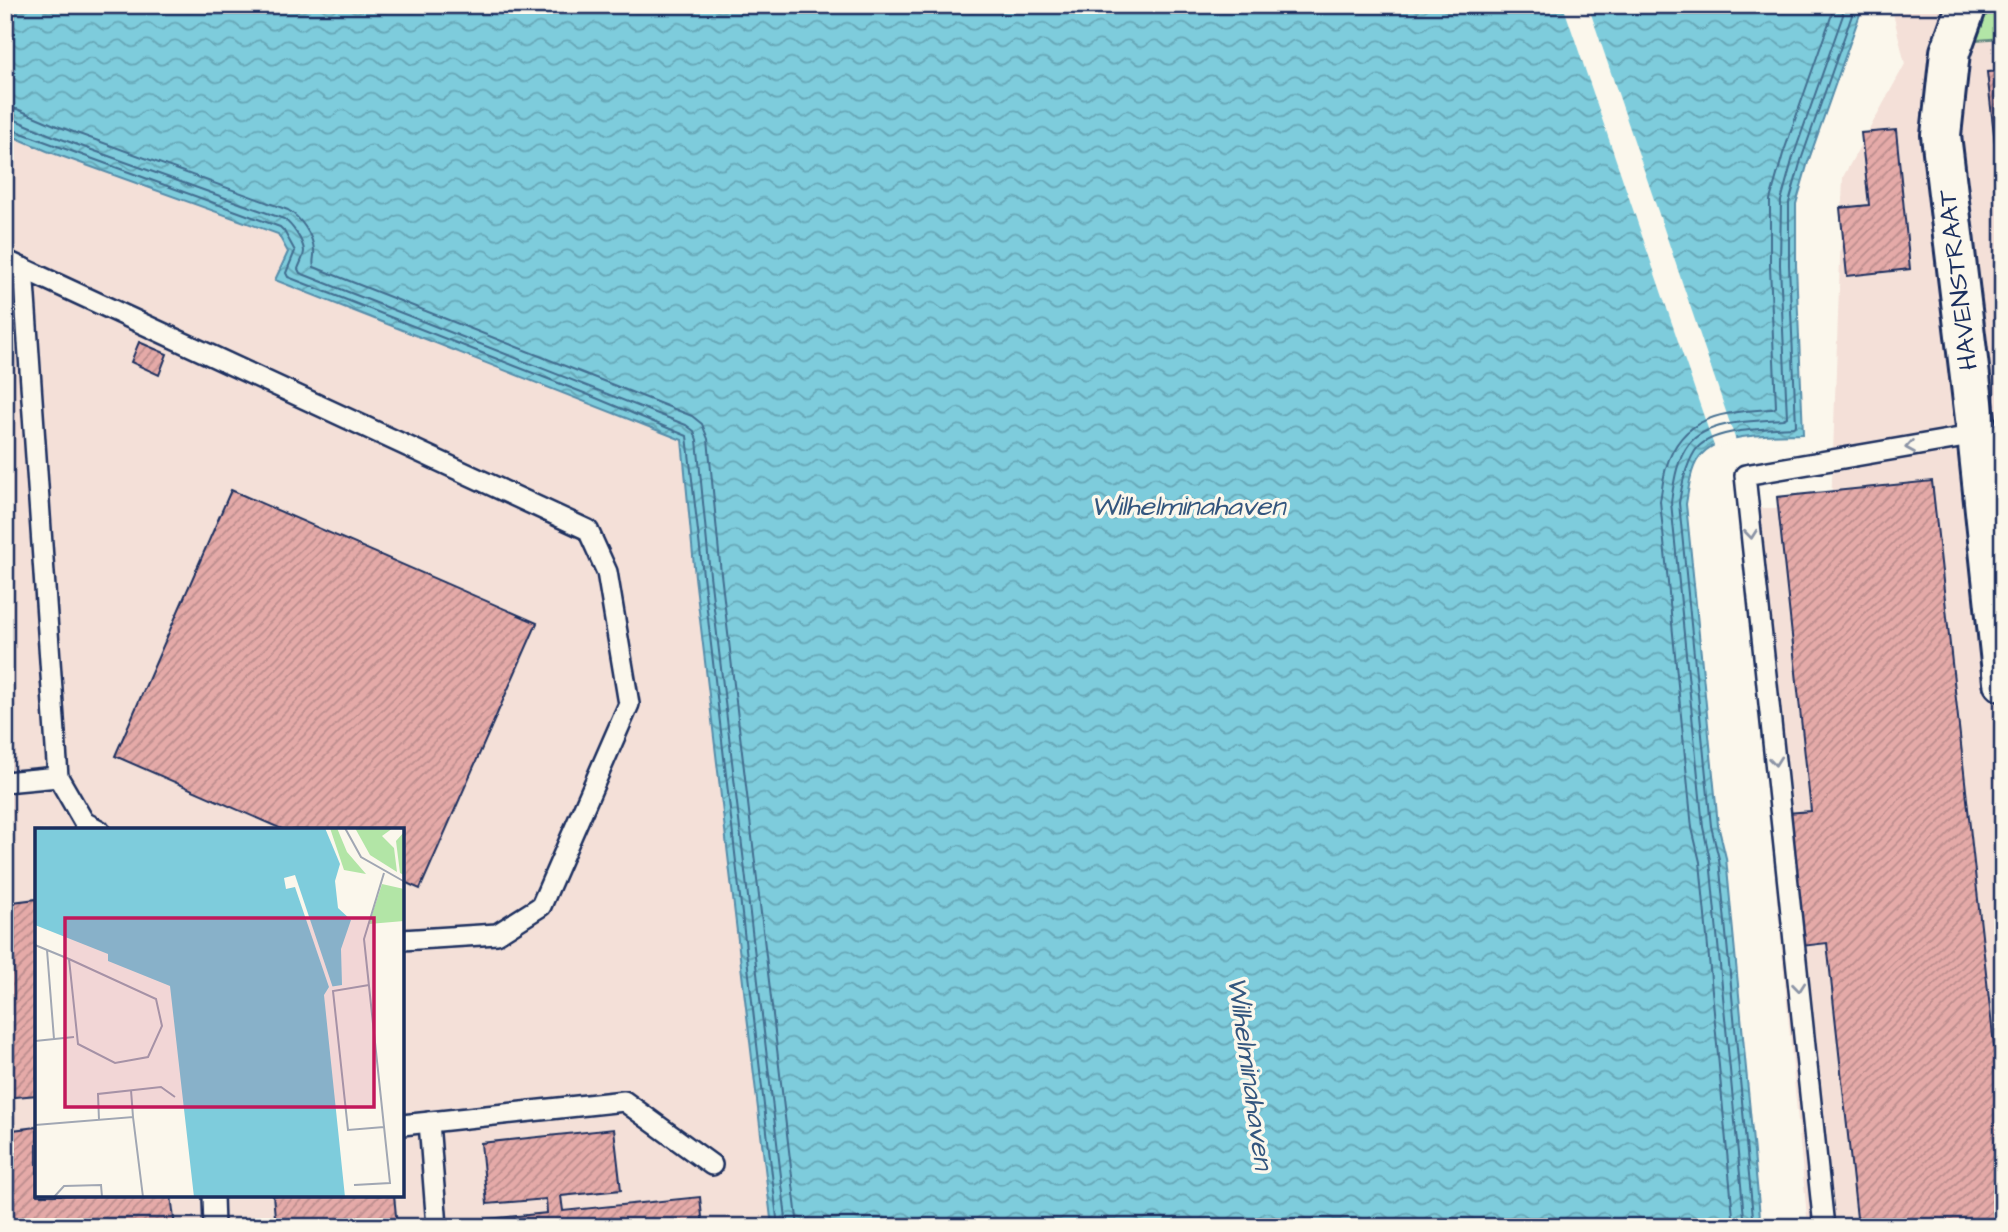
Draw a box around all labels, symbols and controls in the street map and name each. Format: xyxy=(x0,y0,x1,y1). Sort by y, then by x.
street label: HAVENSTRAAT xyxy=(1929,187,1987,372)
one-way arrow xyxy=(1904,439,1916,454)
water label: Wilhelminahaven xyxy=(1091,487,1287,526)
one-way arrow xyxy=(1743,529,1758,540)
one-way arrow xyxy=(1767,756,1782,767)
inset map xyxy=(35,828,404,1197)
water label: Wilhelminahaven xyxy=(1217,974,1283,1174)
one-way arrow xyxy=(1791,982,1806,993)

